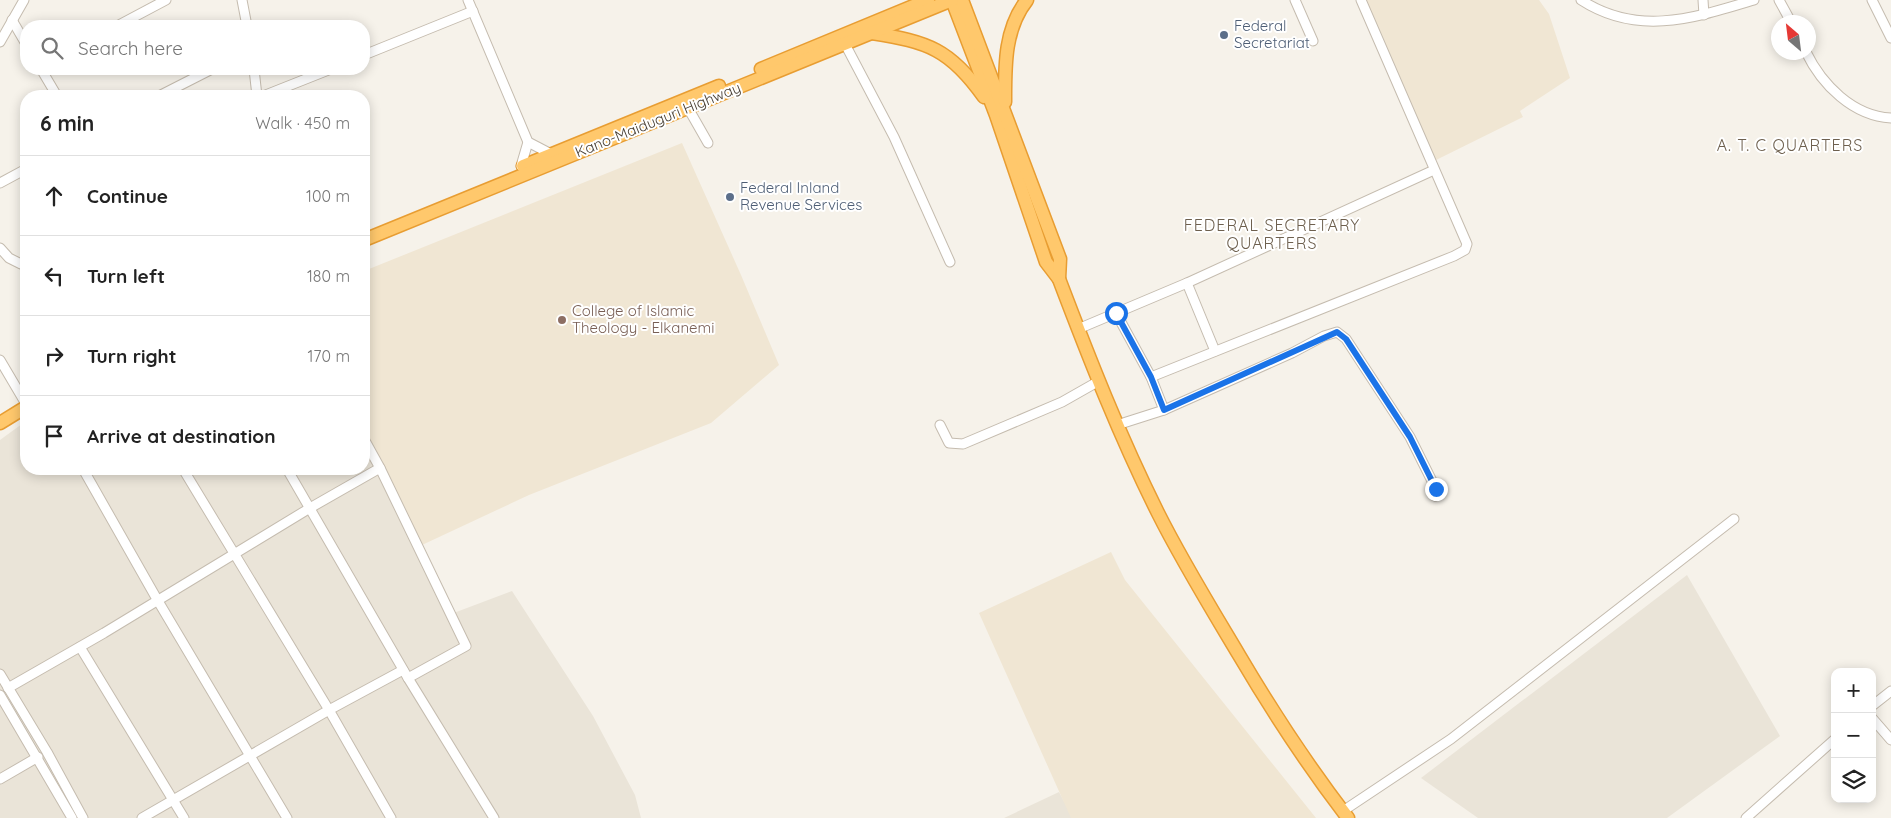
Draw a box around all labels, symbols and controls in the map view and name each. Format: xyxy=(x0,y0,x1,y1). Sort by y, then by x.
north arrow xyxy=(1771,15,1816,60)
place label: Federal Secretariat xyxy=(1234,16,1310,52)
search box xyxy=(20,20,370,75)
marker: Federal Secretariat xyxy=(1218,29,1230,41)
icon: search xyxy=(38,34,66,62)
text: Search here xyxy=(78,36,183,60)
street label: Kano-Maiduguri Highway xyxy=(572,78,743,161)
text: 6 min xyxy=(40,110,94,136)
text: Walk · 450 m xyxy=(255,113,350,133)
district label: A. T. C QUARTERS xyxy=(1717,135,1863,155)
place label: Federal Inland Revenue Services xyxy=(740,178,862,214)
icon: ahead xyxy=(40,182,68,210)
text: Continue xyxy=(87,184,168,208)
text: 100 m xyxy=(306,186,350,206)
marker: Federal Inland Revenue Services xyxy=(724,191,736,203)
district label: FEDERAL SECRETARY QUARTERS xyxy=(1184,215,1360,253)
icon: left xyxy=(40,262,68,290)
text: Turn left xyxy=(87,264,165,288)
text: 180 m xyxy=(307,266,350,286)
place label: College of Islamic Theology - Elkanemi xyxy=(572,301,714,337)
route start xyxy=(1105,302,1128,325)
marker: College of Islamic Theology - Elkanemi xyxy=(556,314,568,326)
icon: right xyxy=(40,342,68,370)
text: Turn right xyxy=(87,344,176,368)
text: 170 m xyxy=(307,346,350,366)
icon: arrive xyxy=(40,422,68,450)
text: Arrive at destination xyxy=(87,424,276,448)
route end xyxy=(1425,478,1448,501)
map controls xyxy=(1831,668,1876,803)
button: + xyxy=(1831,668,1876,713)
button: − xyxy=(1831,713,1876,758)
button: layers xyxy=(1831,758,1876,803)

